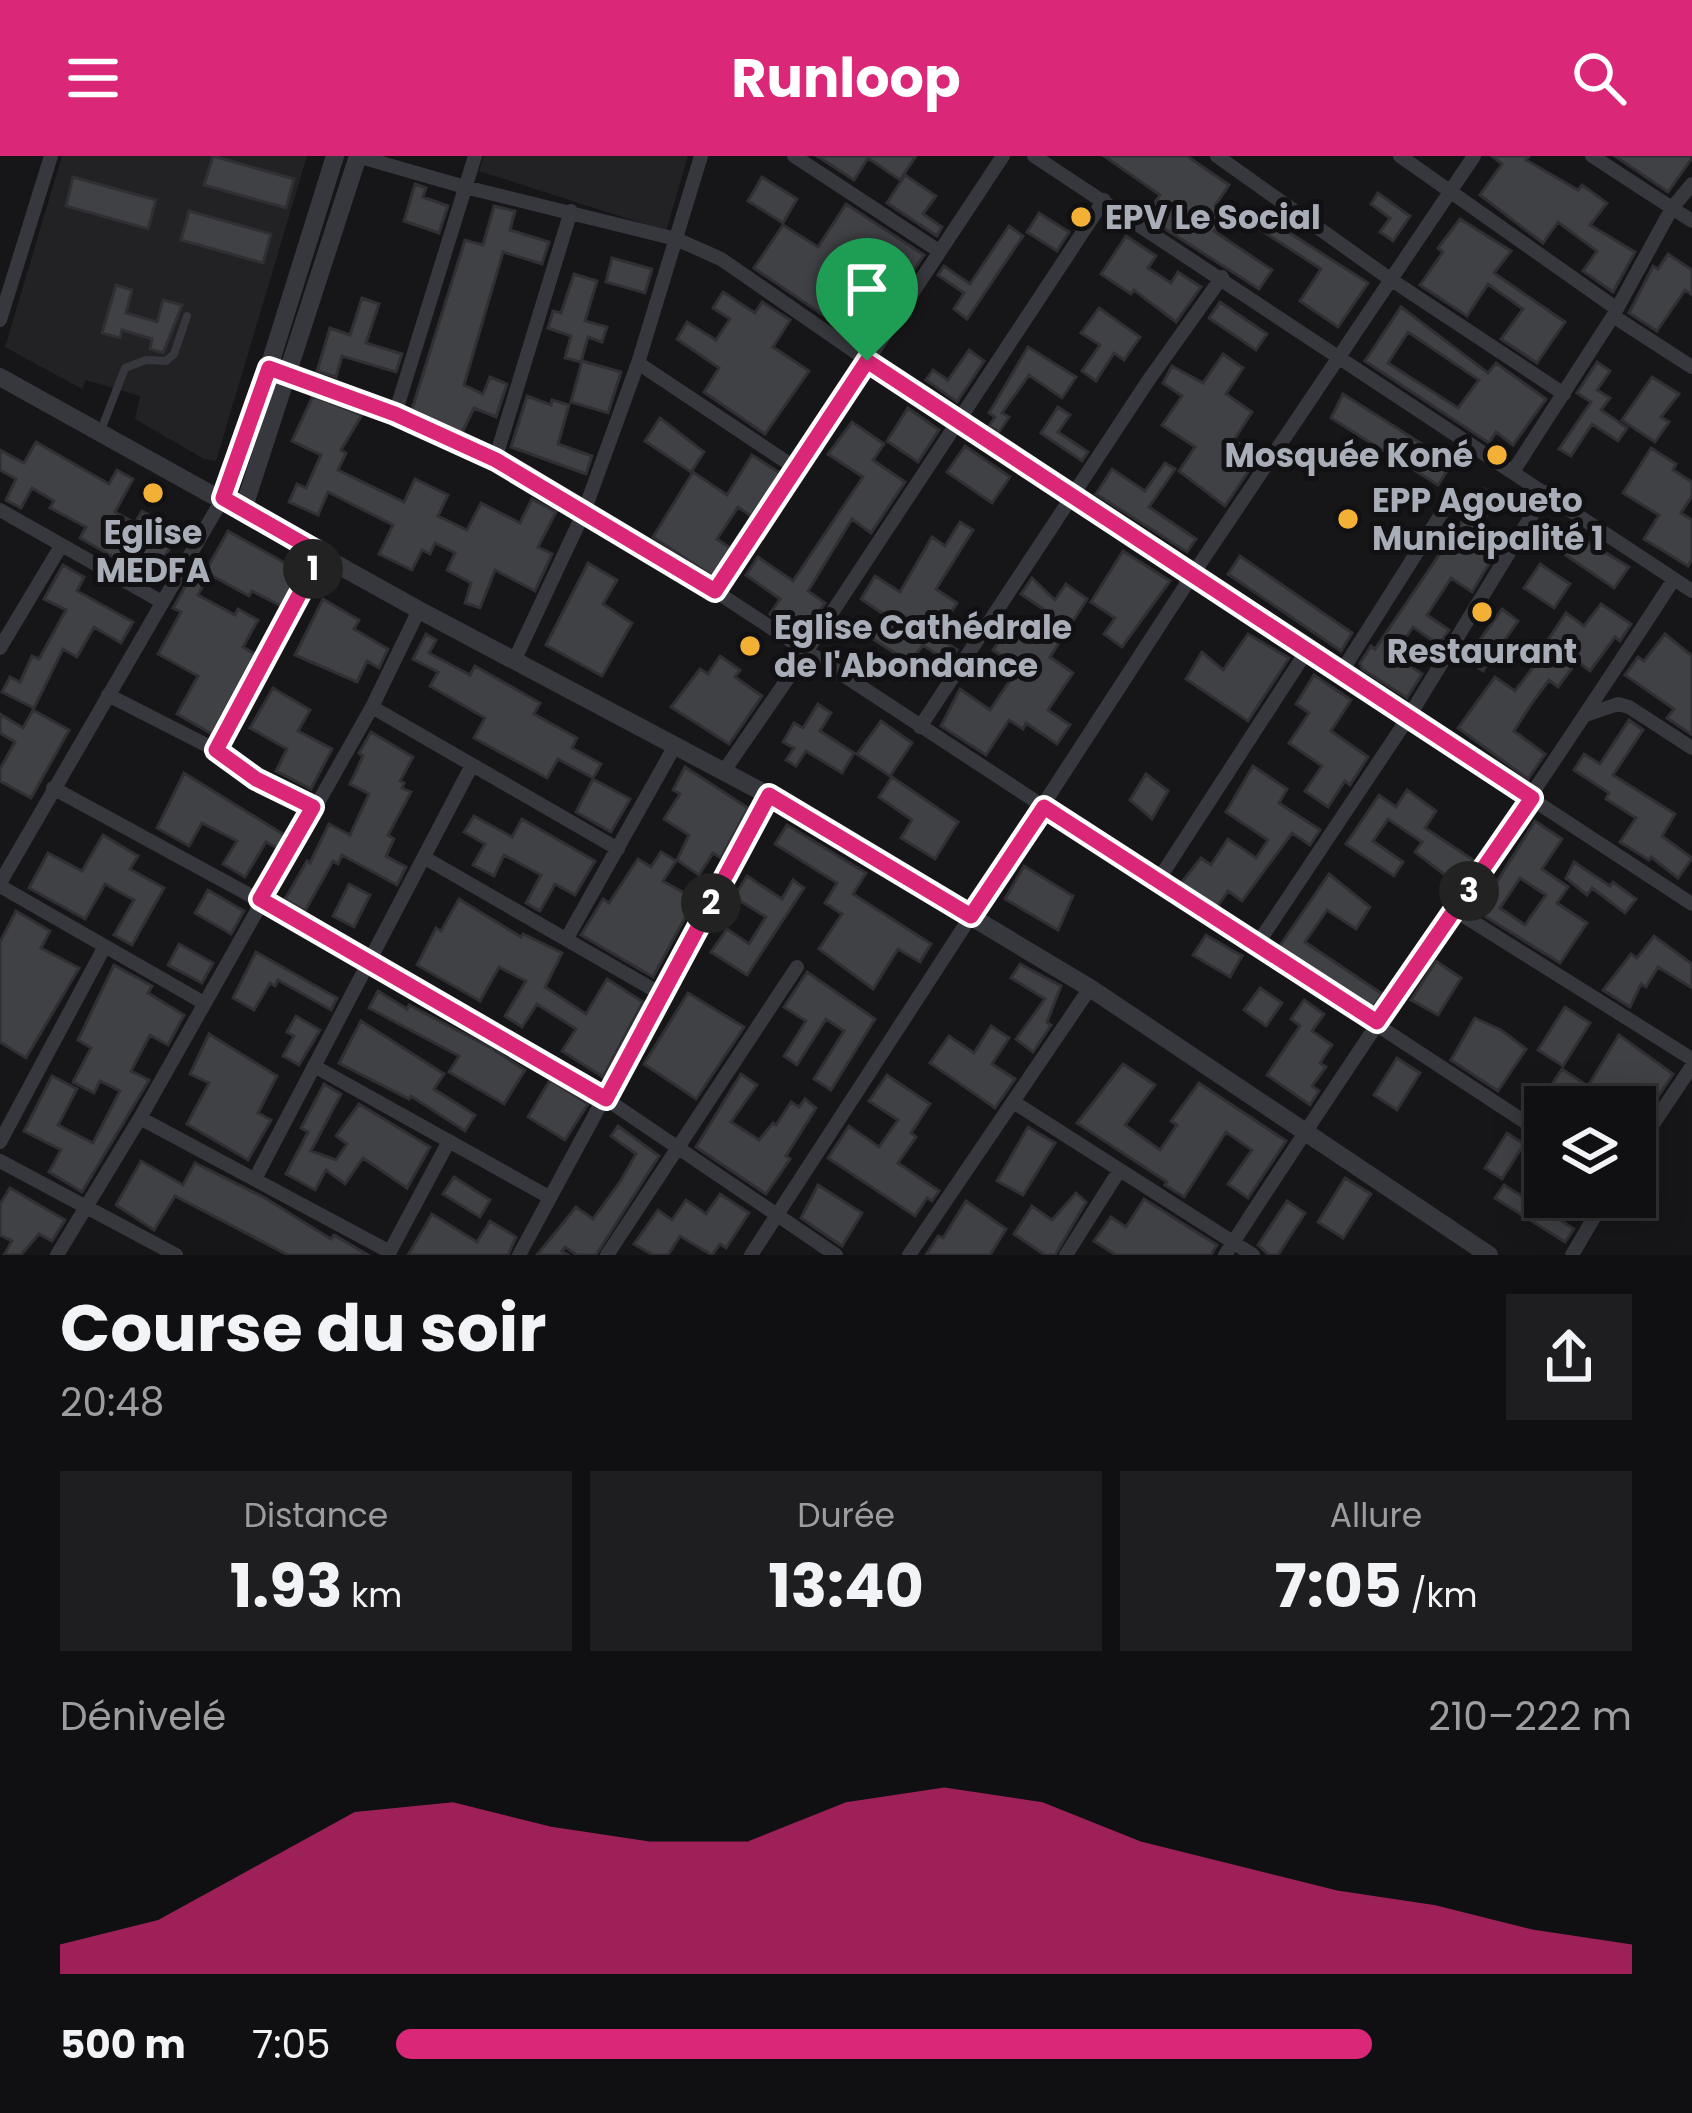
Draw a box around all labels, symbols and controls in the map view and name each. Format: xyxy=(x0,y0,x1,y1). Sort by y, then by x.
text: Runloop xyxy=(731,40,961,116)
icon: menu xyxy=(60,45,126,111)
icon: search xyxy=(1566,45,1632,111)
place label: EPV Le Social xyxy=(1105,194,1321,241)
marker: EPV Le Social xyxy=(1068,204,1094,230)
pin xyxy=(816,238,918,361)
icon: arrive xyxy=(834,256,900,322)
place label: Mosquée Koné xyxy=(1224,432,1473,479)
marker: Mosquée Koné xyxy=(1484,442,1510,468)
place label: EPP Agoueto Municipalité 1 xyxy=(1372,477,1604,562)
marker: Eglise MEDFA xyxy=(140,480,166,506)
marker: EPP Agoueto Municipalité 1 xyxy=(1335,506,1361,532)
place label: Eglise MEDFA xyxy=(96,509,210,594)
pin: 1 xyxy=(283,539,343,599)
text: 1 xyxy=(307,545,319,592)
marker: Restaurant xyxy=(1469,599,1495,625)
place label: Eglise Cathédrale de l'Abondance xyxy=(774,604,1072,689)
place label: Restaurant xyxy=(1387,628,1577,675)
marker: Eglise Cathédrale de l'Abondance xyxy=(737,633,763,659)
pin: 3 xyxy=(1439,861,1499,921)
text: 3 xyxy=(1459,867,1479,914)
pin: 2 xyxy=(681,873,741,933)
text: 2 xyxy=(702,879,720,926)
map controls xyxy=(1524,1086,1656,1218)
button: layers xyxy=(1524,1086,1656,1218)
text: Course du soir xyxy=(60,1282,546,1374)
button: share xyxy=(1506,1294,1632,1420)
text: 20:48 xyxy=(60,1375,164,1430)
text: Distance xyxy=(244,1492,388,1539)
text: Durée xyxy=(797,1492,895,1539)
text: Allure xyxy=(1330,1492,1422,1539)
text: 1.93 xyxy=(230,1544,342,1628)
text: 13:40 xyxy=(768,1544,924,1628)
text: 7:05 xyxy=(1275,1544,1402,1628)
text: km xyxy=(342,1572,402,1619)
text: /km xyxy=(1402,1572,1477,1619)
text: Dénivelé xyxy=(60,1689,226,1744)
text: 210–222 m xyxy=(1428,1689,1632,1744)
text: 500 m xyxy=(60,2017,186,2072)
text: 7:05 xyxy=(252,2017,331,2072)

